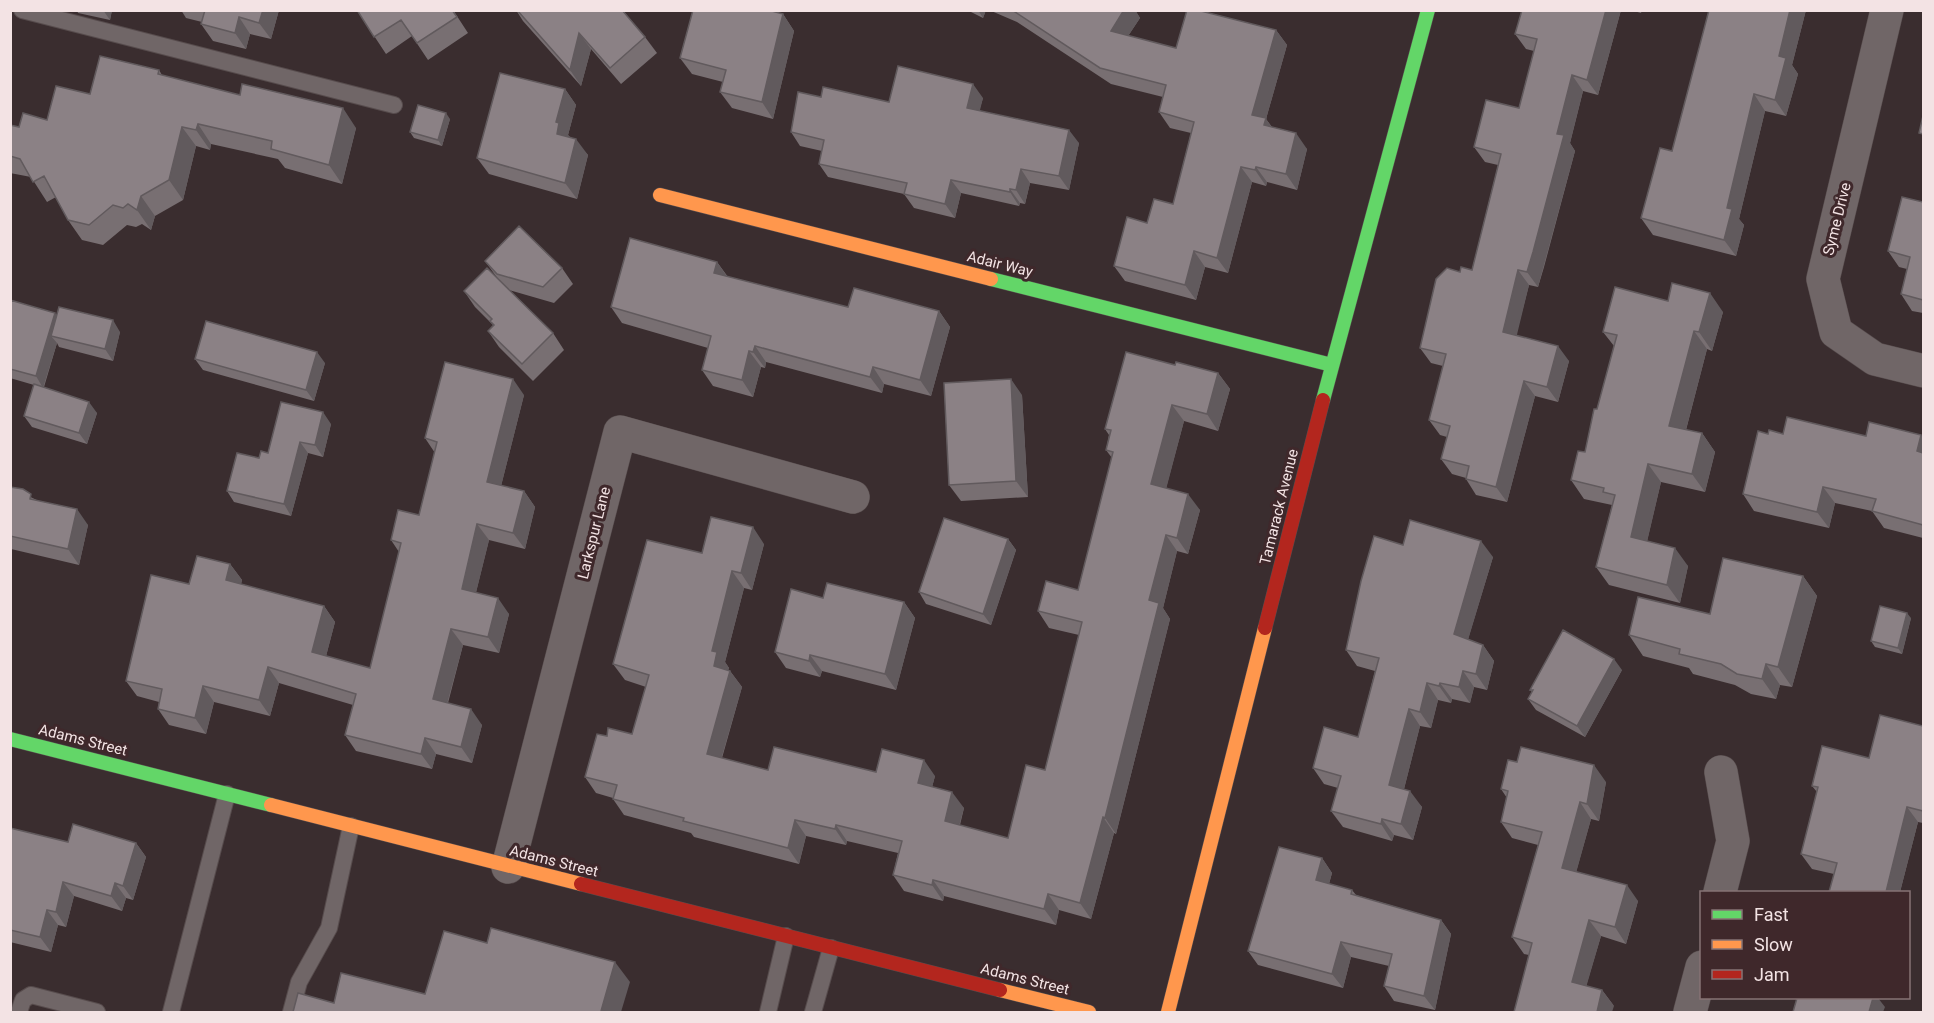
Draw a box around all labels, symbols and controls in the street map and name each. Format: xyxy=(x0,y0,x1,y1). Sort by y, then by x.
street label: Syme Drive xyxy=(1819,181,1855,257)
street label: Adair Way xyxy=(965,247,1035,281)
street label: Tamarack Avenue xyxy=(1256,447,1302,567)
street label: Larkspur Lane xyxy=(574,485,614,581)
street label: Adams Street xyxy=(37,720,129,760)
street label: Adams Street xyxy=(508,841,600,881)
legend xyxy=(1700,891,1910,999)
text: Fast xyxy=(1754,904,1789,925)
text: Slow xyxy=(1754,934,1793,955)
street label: Adams Street xyxy=(979,959,1071,999)
text: Jam xyxy=(1754,964,1790,985)

